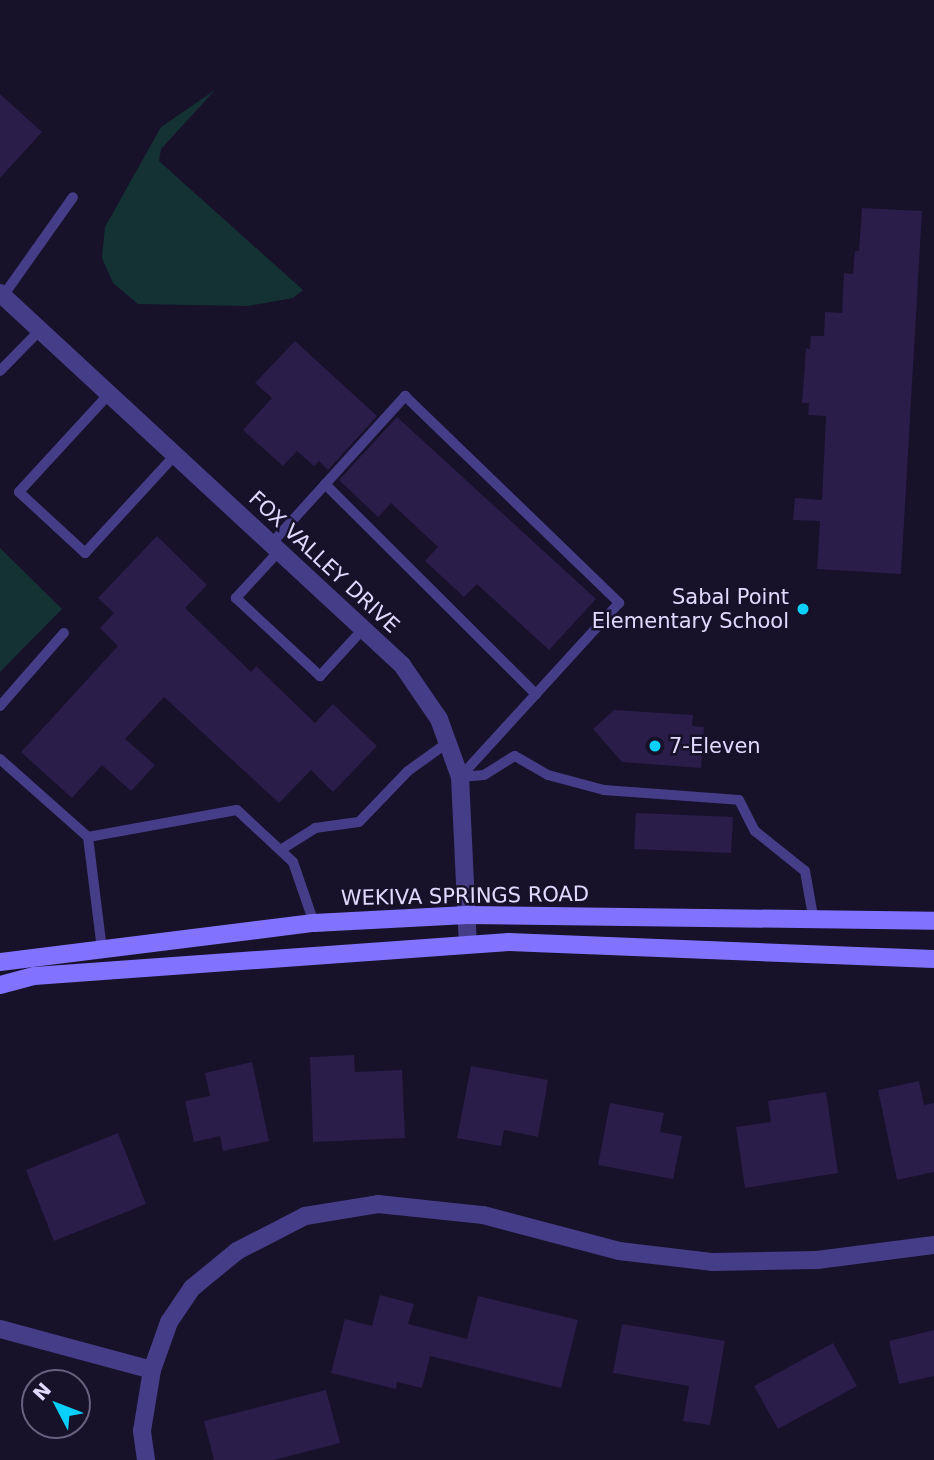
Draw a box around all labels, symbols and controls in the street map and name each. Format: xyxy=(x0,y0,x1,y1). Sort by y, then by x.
street label: FOX VALLEY DRIVE xyxy=(244,486,404,638)
place label: Sabal Point Elementary School xyxy=(592,584,789,634)
marker: Sabal Point Elementary School xyxy=(795,601,811,617)
place label: 7-Eleven xyxy=(669,733,761,759)
marker: 7-Eleven xyxy=(647,738,663,754)
street label: WEKIVA SPRINGS ROAD xyxy=(341,881,589,911)
north arrow xyxy=(21,1369,91,1439)
text: N xyxy=(28,1378,55,1405)

